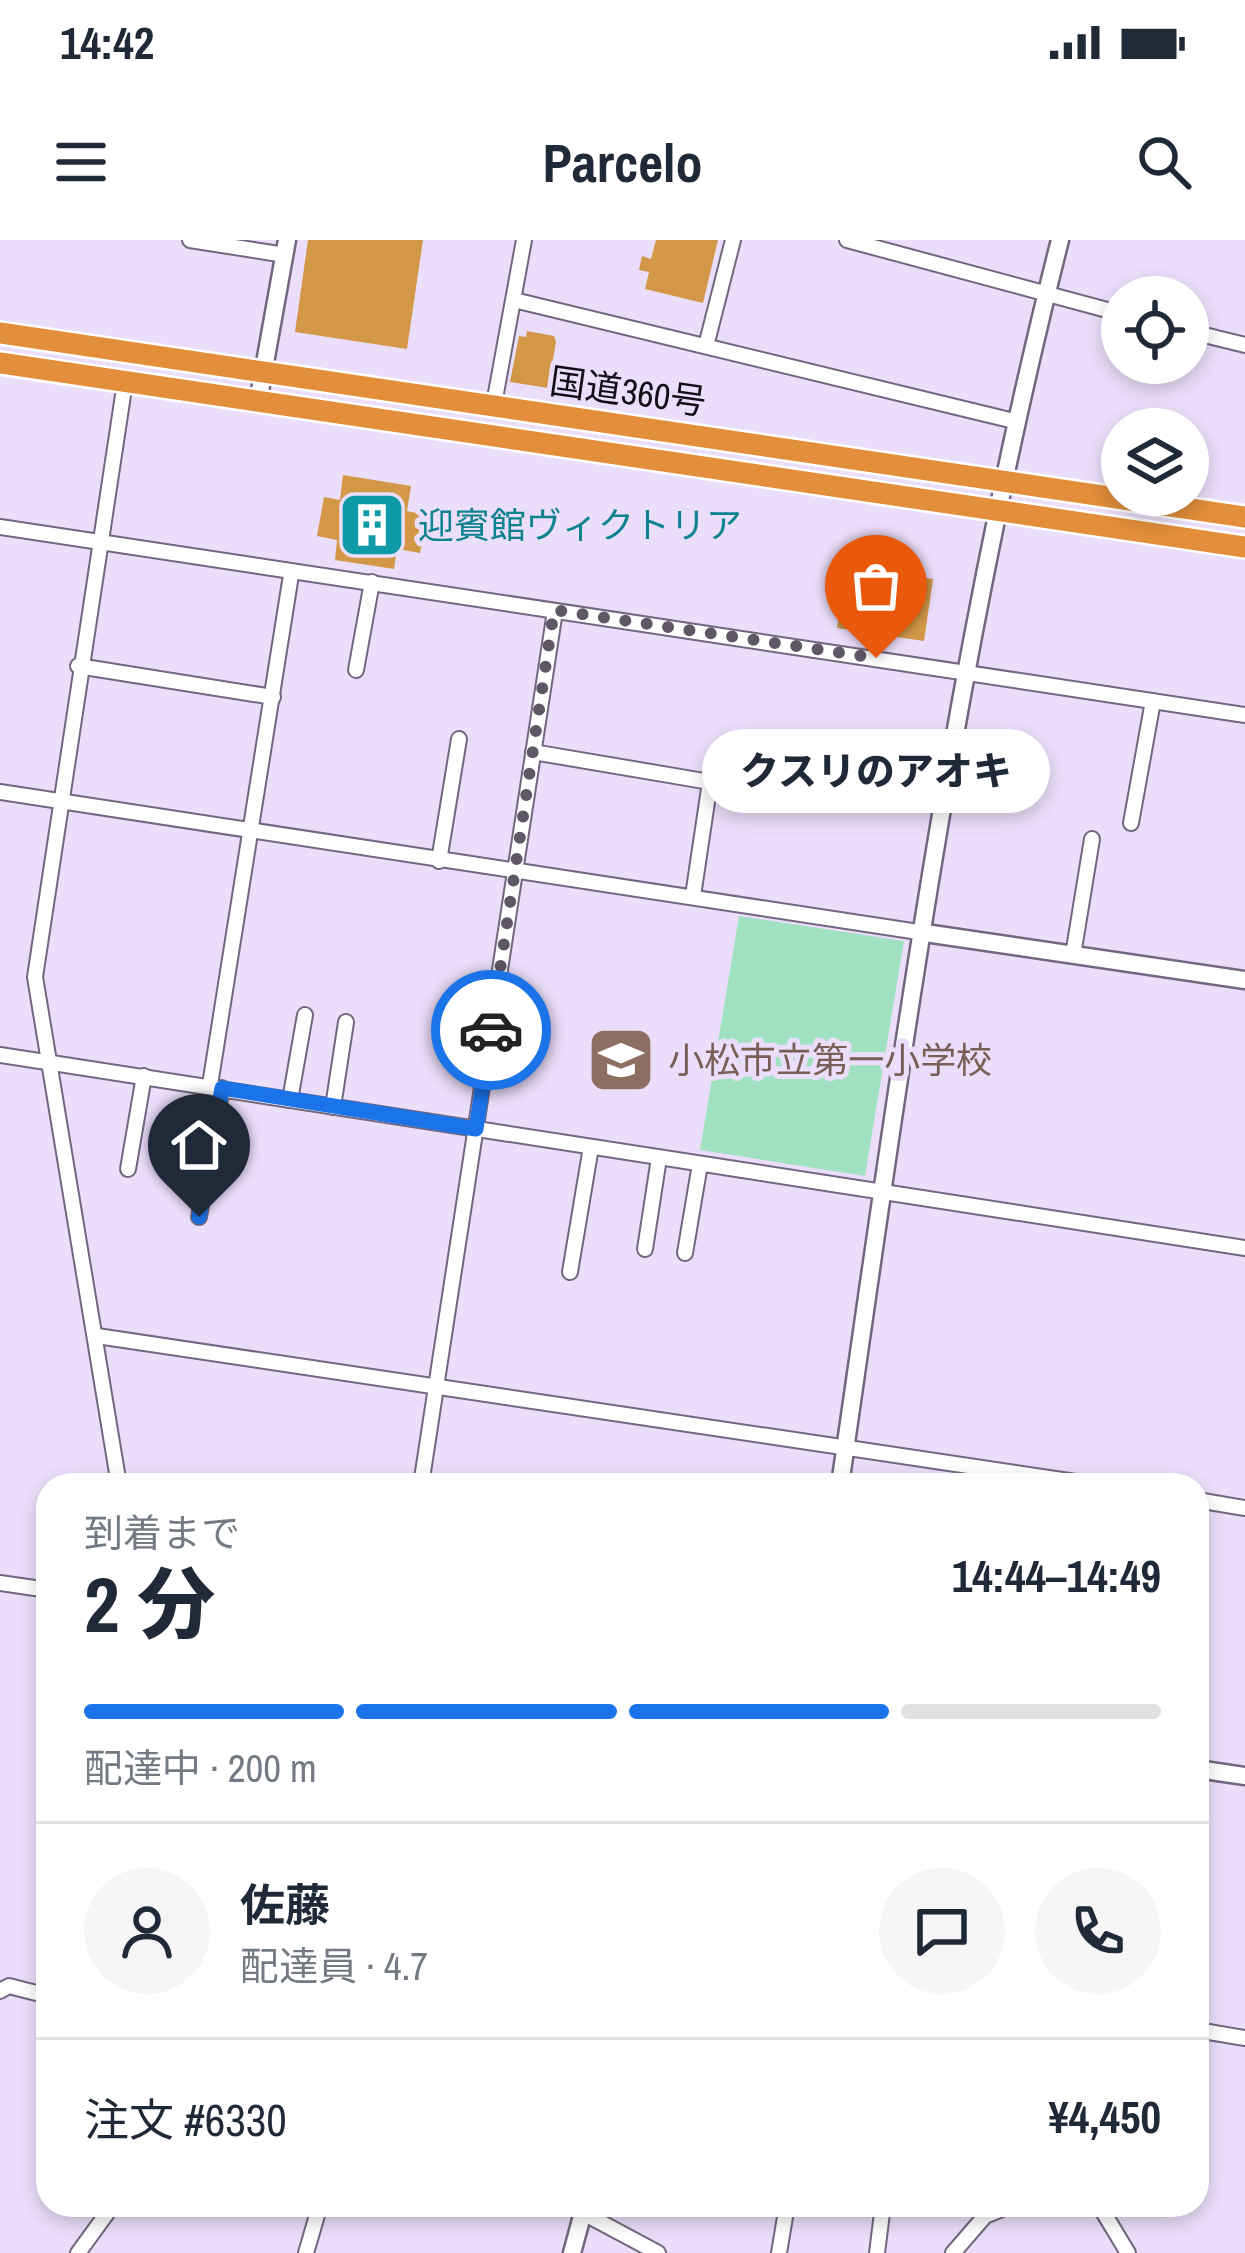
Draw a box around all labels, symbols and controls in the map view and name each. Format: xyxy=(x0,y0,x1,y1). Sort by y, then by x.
text: 14:42 xyxy=(60,12,154,73)
text: Parcelo xyxy=(542,126,703,199)
icon: menu xyxy=(48,129,114,195)
icon: search xyxy=(1131,129,1197,195)
map controls xyxy=(1101,276,1209,516)
button: locate xyxy=(1101,276,1209,384)
street label: 国道360号 xyxy=(547,356,709,426)
button: layers xyxy=(1101,408,1209,516)
building icon: 迎賓館ヴィクトリア xyxy=(337,490,407,560)
place label: 迎賓館ヴィクトリア xyxy=(418,501,742,549)
pin xyxy=(825,535,927,658)
icon: bag xyxy=(843,553,909,619)
callout: クスリのアオキ xyxy=(702,730,1050,814)
text: クスリのアオキ xyxy=(740,745,1012,797)
courier xyxy=(431,970,551,1090)
icon: car xyxy=(458,997,524,1063)
school or university icon: 小松市立第一小学校 xyxy=(586,1025,656,1095)
place label: 小松市立第一小学校 xyxy=(668,1036,992,1084)
pin xyxy=(148,1094,250,1217)
icon: home xyxy=(166,1112,232,1178)
text: 到着まで xyxy=(84,1507,240,1559)
text: 14:44–14:49 xyxy=(952,1545,1161,1606)
text: 2 分 xyxy=(84,1551,215,1656)
text: 配達中 · 200 m xyxy=(84,1742,317,1794)
button: person xyxy=(84,1868,210,1994)
button: chat xyxy=(879,1868,1005,1994)
button: phone xyxy=(1035,1868,1161,1994)
text: 佐藤 xyxy=(240,1874,330,1935)
text: 配達員 · 4.7 xyxy=(240,1940,428,1992)
text: ¥4,450 xyxy=(1048,2086,1161,2147)
text: 注文 #6330 xyxy=(84,2089,287,2150)

